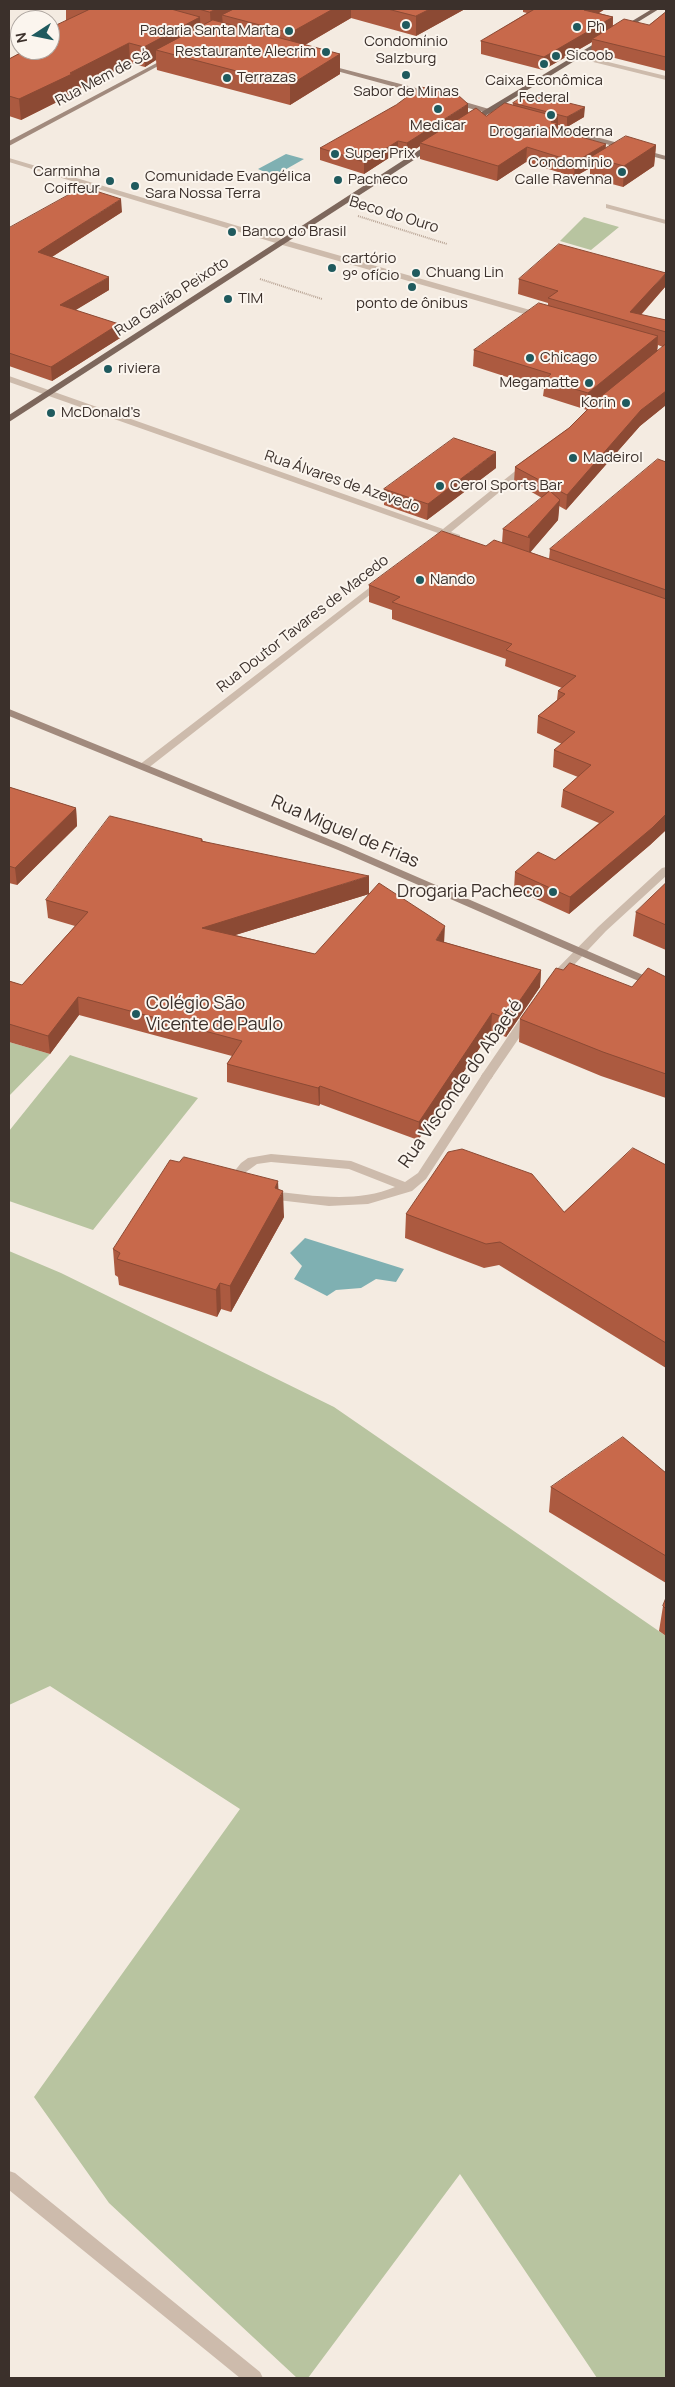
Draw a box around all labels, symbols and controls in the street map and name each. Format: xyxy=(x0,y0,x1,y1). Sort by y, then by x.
north arrow xyxy=(10,10,60,60)
place label: Ph xyxy=(587,18,605,36)
marker: Condomínio Salzburg xyxy=(400,19,412,31)
marker: Ph xyxy=(571,21,583,33)
place label: Padaria Santa Marta xyxy=(140,22,279,40)
marker: Padaria Santa Marta xyxy=(283,25,295,37)
text: N xyxy=(10,31,31,45)
place label: Condomínio Salzburg xyxy=(364,33,448,68)
place label: Restaurante Alecrim xyxy=(175,43,316,61)
street label: Rua Mem de Sá xyxy=(53,45,153,111)
marker: Restaurante Alecrim xyxy=(320,46,332,58)
place label: Sicoob xyxy=(566,47,613,65)
marker: Sicoob xyxy=(550,50,562,62)
marker: Caixa Econômica Federal xyxy=(538,58,550,70)
place label: Terrazas xyxy=(237,69,296,87)
marker: Sabor de Minas xyxy=(400,69,412,81)
marker: Terrazas xyxy=(221,72,233,84)
place label: Caixa Econômica Federal xyxy=(485,72,603,107)
place label: Sabor de Minas xyxy=(353,83,459,101)
marker: Medicar xyxy=(432,103,444,115)
marker: Drogaria Moderna xyxy=(545,109,557,121)
place label: Medicar xyxy=(410,117,466,135)
place label: Drogaria Moderna xyxy=(489,123,613,141)
place label: Super Prix xyxy=(345,145,415,163)
marker: Super Prix xyxy=(329,148,341,160)
place label: Condominio Calle Ravenna xyxy=(515,154,612,189)
place label: Carminha Coiffeur xyxy=(33,163,100,198)
marker: Condominio Calle Ravenna xyxy=(616,166,628,178)
place label: Comunidade Evangélica Sara Nossa Terra xyxy=(145,168,311,203)
place label: Pacheco xyxy=(348,171,408,189)
marker: Pacheco xyxy=(332,174,344,186)
marker: Carminha Coiffeur xyxy=(104,175,116,187)
marker: Comunidade Evangélica Sara Nossa Terra xyxy=(129,180,141,192)
street label: Beco do Ouro xyxy=(347,193,441,237)
place label: Banco do Brasil xyxy=(242,223,347,241)
marker: Banco do Brasil xyxy=(226,226,238,238)
place label: cartório 9° ofício xyxy=(342,250,399,285)
street label: Rua Gavião Peixoto xyxy=(112,254,232,340)
marker: cartório 9° ofício xyxy=(326,262,338,274)
place label: Chuang Lin xyxy=(426,264,504,282)
marker: Chuang Lin xyxy=(410,267,422,279)
marker: ponto de ônibus xyxy=(406,281,418,293)
place label: TIM xyxy=(238,290,263,308)
marker: TIM xyxy=(222,293,234,305)
place label: ponto de ônibus xyxy=(356,295,468,313)
place label: Chicago xyxy=(540,349,597,367)
marker: Chicago xyxy=(524,352,536,364)
place label: riviera xyxy=(118,360,160,378)
marker: riviera xyxy=(102,363,114,375)
place label: Megamatte xyxy=(499,374,579,392)
marker: Megamatte xyxy=(583,377,595,389)
place label: Korin xyxy=(581,394,616,412)
marker: Korin xyxy=(620,397,632,409)
place label: McDonald's xyxy=(61,404,140,422)
marker: McDonald's xyxy=(45,407,57,419)
street label: Rua Álvares de Azevedo xyxy=(262,447,422,517)
place label: Madeirol xyxy=(583,449,643,467)
marker: Madeirol xyxy=(567,452,579,464)
place label: Cerol Sports Bar xyxy=(450,477,562,495)
marker: Cerol Sports Bar xyxy=(434,480,446,492)
street label: Rua Doutor Tavares de Macedo xyxy=(214,551,392,697)
place label: Nando xyxy=(430,571,475,589)
marker: Nando xyxy=(414,574,426,586)
street label: Rua Miguel de Frias xyxy=(268,791,422,873)
place label: Drogaria Pacheco xyxy=(397,881,543,903)
marker: Drogaria Pacheco xyxy=(547,886,559,898)
place label: Colégio São Vicente de Paulo xyxy=(146,993,283,1036)
street label: Rua Visconde do Abaeté xyxy=(395,996,527,1172)
marker: Colégio São Vicente de Paulo xyxy=(130,1008,142,1020)

